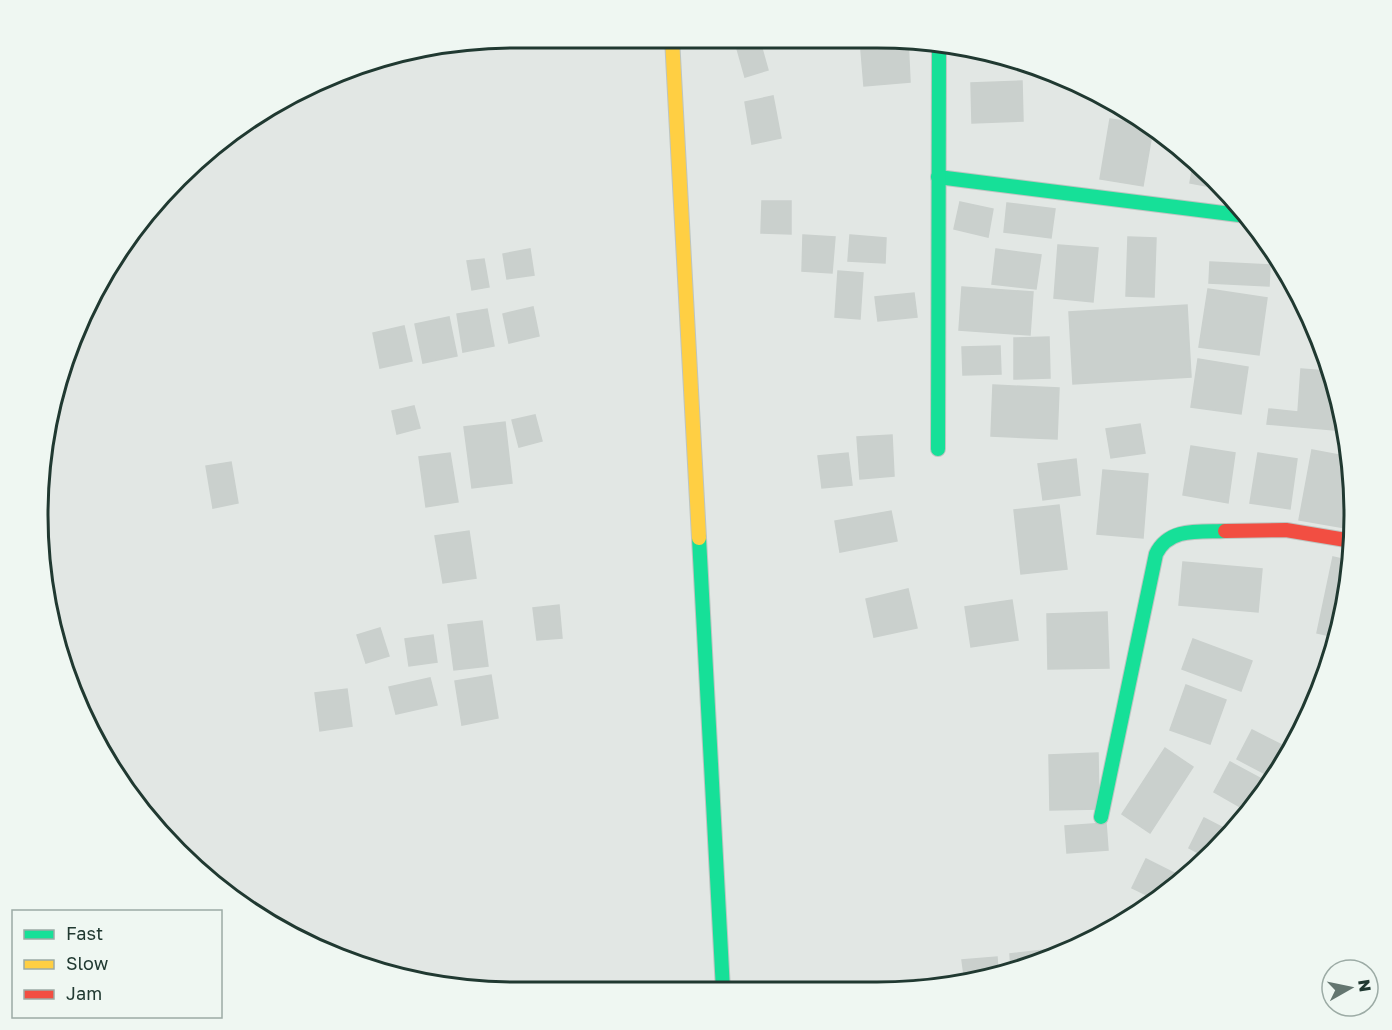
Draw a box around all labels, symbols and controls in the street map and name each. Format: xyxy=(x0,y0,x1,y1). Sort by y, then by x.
legend xyxy=(12,910,222,1018)
text: Fast xyxy=(66,922,103,944)
text: Slow xyxy=(66,952,109,974)
north arrow xyxy=(1320,958,1380,1018)
text: N xyxy=(1354,978,1376,993)
text: Jam xyxy=(66,982,102,1004)

